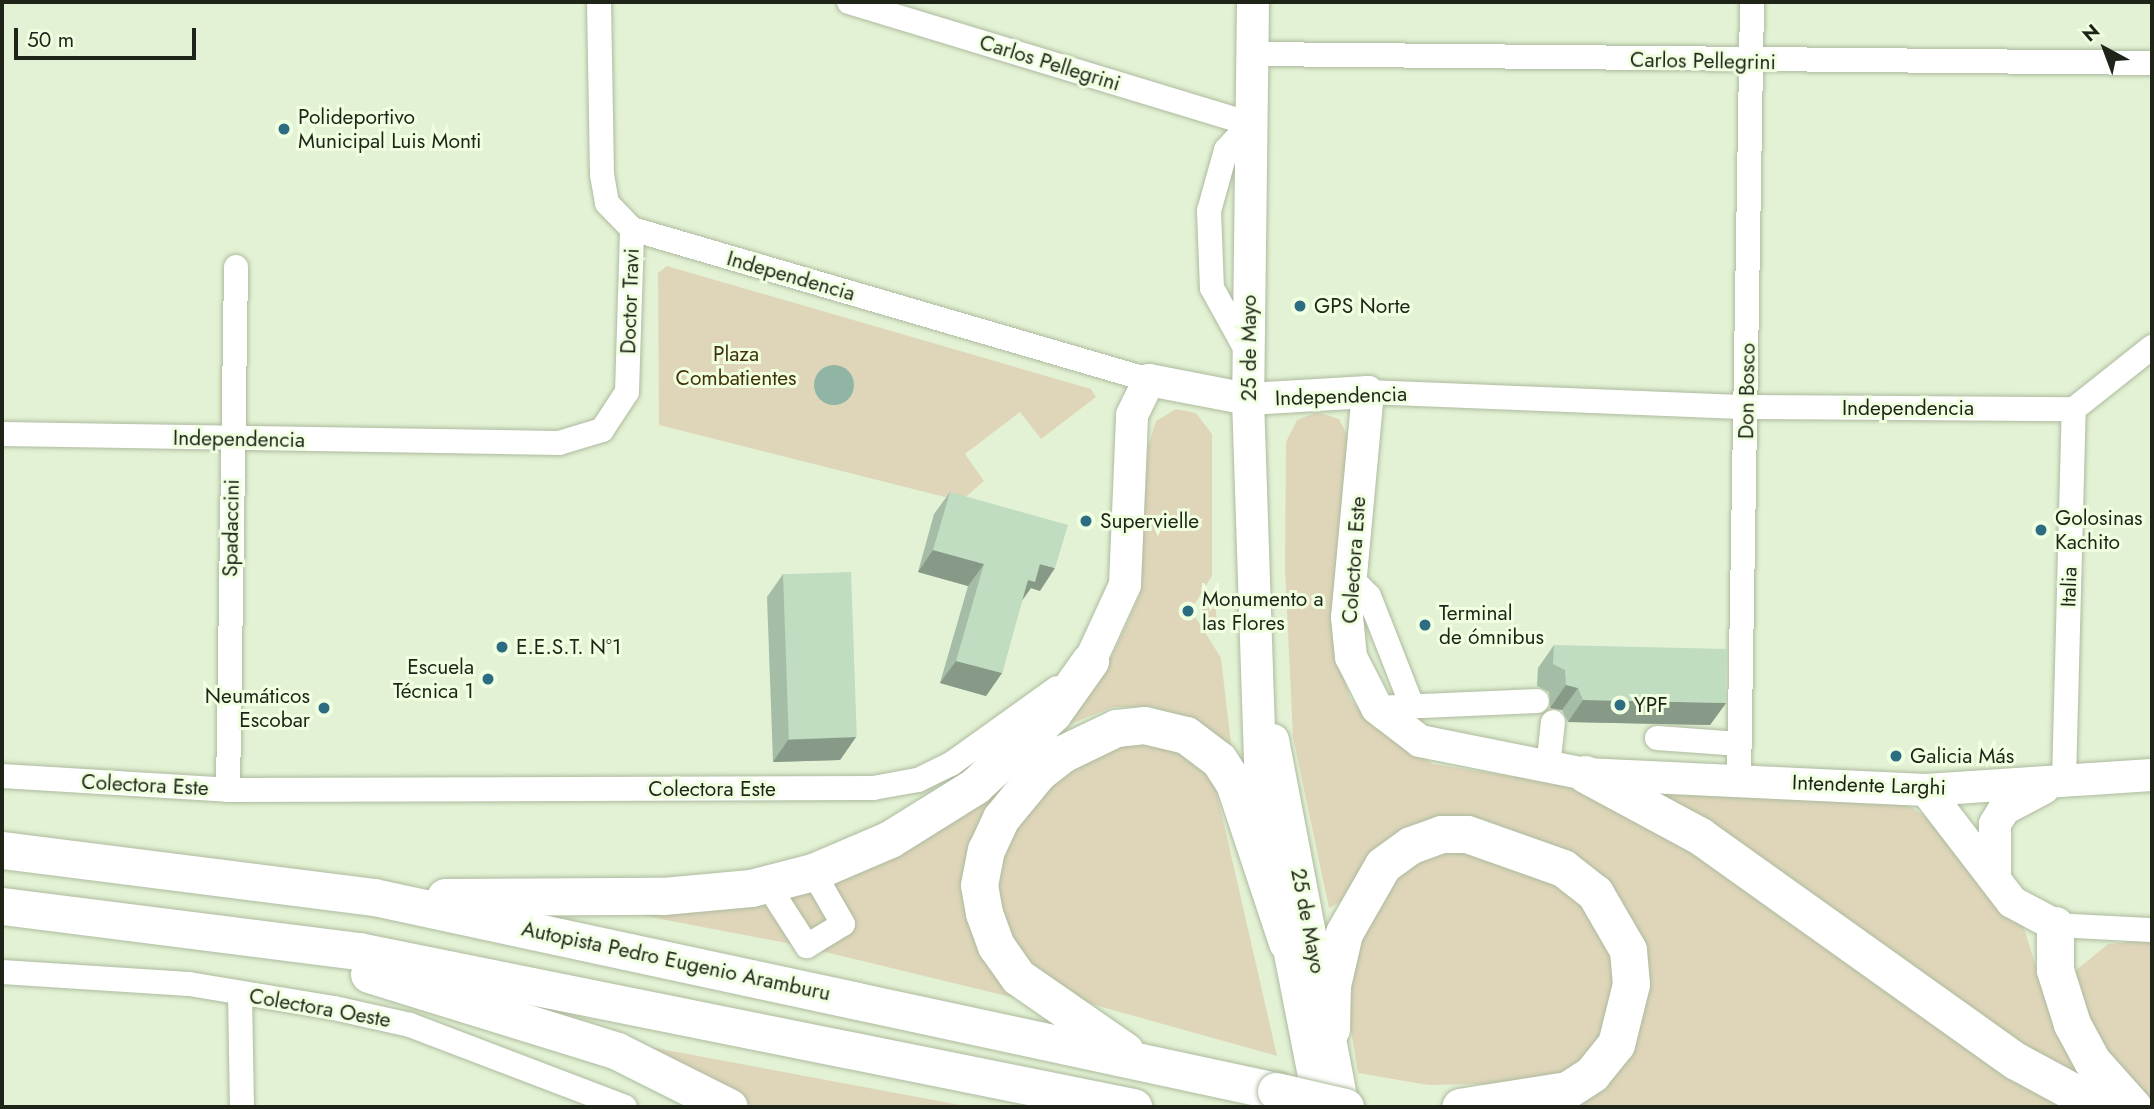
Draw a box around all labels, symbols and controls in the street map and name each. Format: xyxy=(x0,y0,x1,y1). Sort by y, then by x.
scale bar xyxy=(18,14,200,58)
north arrow xyxy=(2070,14,2140,84)
text: N xyxy=(2076,18,2105,48)
text: 50 m xyxy=(27,25,74,55)
street label: Carlos Pellegrini xyxy=(976,30,1124,96)
street label: Carlos Pellegrini xyxy=(1630,47,1776,75)
place label: Polideportivo Municipal Luis Monti xyxy=(298,104,481,154)
marker: Polideportivo Municipal Luis Monti xyxy=(276,121,292,137)
street label: Independencia xyxy=(724,246,858,306)
street label: Doctor Travi xyxy=(616,248,644,354)
place label: GPS Norte xyxy=(1314,293,1410,319)
street label: 25 de Mayo xyxy=(1236,295,1262,401)
marker: GPS Norte xyxy=(1292,298,1308,314)
park label: Plaza Combatientes xyxy=(676,341,796,391)
street label: Don Bosco xyxy=(1734,343,1760,439)
street label: Independencia xyxy=(1275,381,1407,411)
street label: Independencia xyxy=(1842,395,1974,421)
street label: Independencia xyxy=(173,425,305,453)
street label: Spadaccini xyxy=(218,479,244,577)
street label: Colectora Este xyxy=(1337,496,1371,624)
place label: Golosinas Kachito xyxy=(2055,505,2143,555)
place label: Supervielle xyxy=(1100,508,1199,534)
marker: Supervielle xyxy=(1078,513,1094,529)
marker: Golosinas Kachito xyxy=(2033,522,2049,538)
street label: Italia xyxy=(2056,566,2082,608)
place label: Monumento a las Flores xyxy=(1202,586,1324,636)
place label: Terminal de ómnibus xyxy=(1439,600,1544,650)
marker: Monumento a las Flores xyxy=(1180,603,1196,619)
marker: Terminal de ómnibus xyxy=(1417,617,1433,633)
place label: E.E.S.T. Nº1 xyxy=(516,634,621,660)
marker: E.E.S.T. Nº1 xyxy=(494,639,510,655)
place label: Escuela Técnica 1 xyxy=(393,654,474,704)
marker: Escuela Técnica 1 xyxy=(480,671,496,687)
place label: Neumáticos Escobar xyxy=(205,683,310,733)
place label: YPF xyxy=(1634,692,1668,718)
marker: YPF xyxy=(1612,697,1628,713)
marker: Neumáticos Escobar xyxy=(316,700,332,716)
place label: Galicia Más xyxy=(1910,743,2014,769)
marker: Galicia Más xyxy=(1888,748,1904,764)
street label: Colectora Este xyxy=(81,769,209,801)
street label: Intendente Larghi xyxy=(1792,770,1946,800)
street label: Colectora Este xyxy=(648,776,776,802)
street label: 25 de Mayo xyxy=(1285,866,1331,976)
street label: Autopista Pedro Eugenio Aramburu xyxy=(519,916,833,1006)
street label: Colectora Oeste xyxy=(247,983,393,1033)

